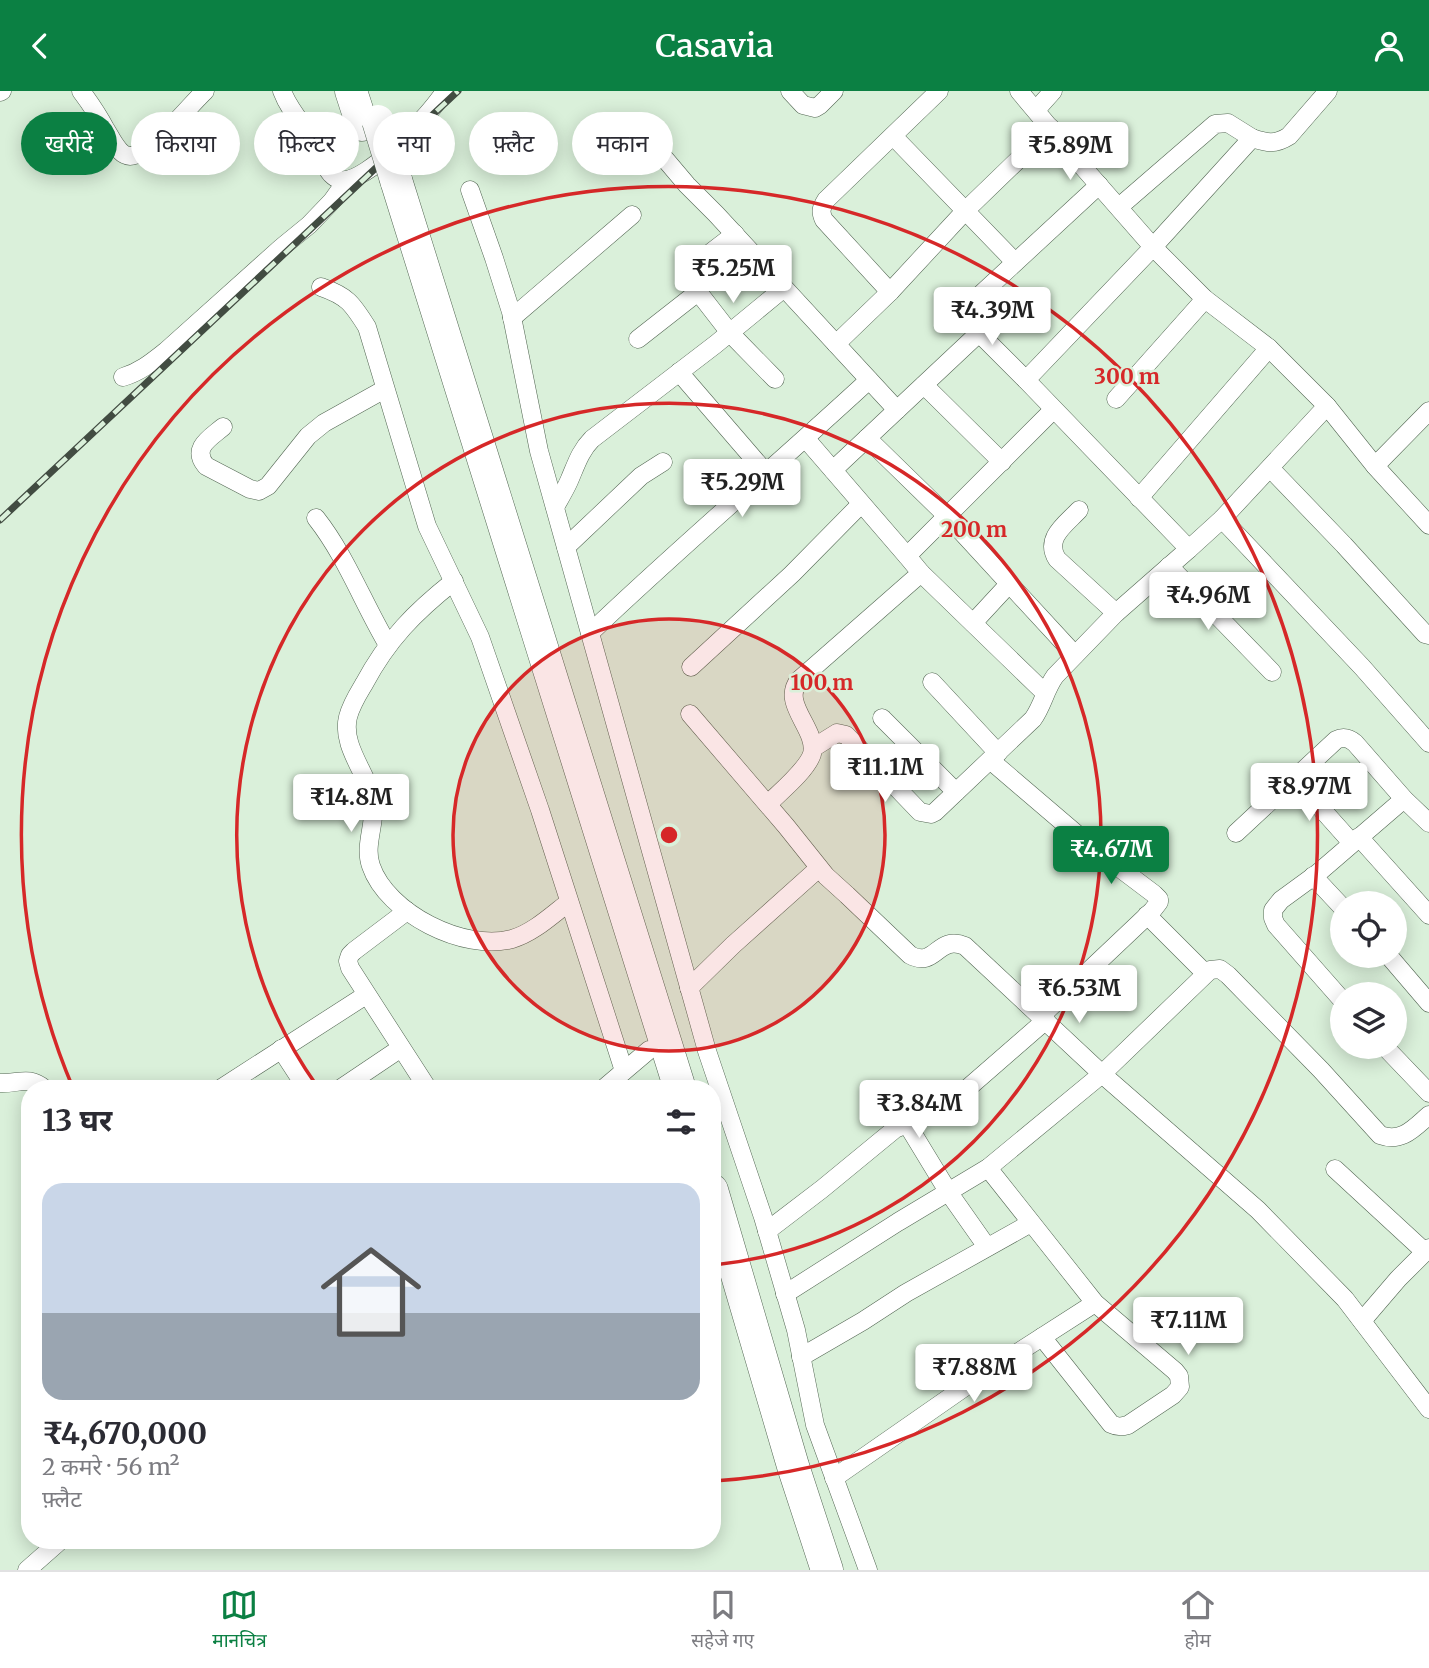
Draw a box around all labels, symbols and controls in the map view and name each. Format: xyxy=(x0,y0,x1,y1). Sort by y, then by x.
text: Casavia xyxy=(655,26,774,66)
icon: back xyxy=(21,27,59,65)
icon: person xyxy=(1370,27,1408,65)
chip: खरीदें xyxy=(21,112,117,175)
chip: किराया xyxy=(131,112,240,175)
chip: फ़िल्टर xyxy=(254,112,359,175)
chip: नया xyxy=(373,112,455,175)
chip: फ़्लैट xyxy=(469,112,558,175)
chip: मकान xyxy=(572,112,673,175)
pin: ₹5.89M xyxy=(1013,123,1127,182)
text: ₹5.89M xyxy=(1027,130,1113,159)
pin: ₹5.25M xyxy=(676,245,790,305)
text: ₹5.25M xyxy=(691,253,775,282)
pin: ₹4.39M xyxy=(935,287,1049,347)
text: ₹4.39M xyxy=(950,295,1034,324)
text: 300 m xyxy=(1094,363,1160,390)
pin: ₹5.29M xyxy=(685,459,799,519)
text: ₹5.29M xyxy=(699,467,785,496)
text: 200 m xyxy=(941,516,1007,543)
pin: ₹4.96M xyxy=(1151,573,1265,632)
text: ₹4.96M xyxy=(1165,580,1251,609)
text: 100 m xyxy=(791,669,853,696)
pin: ₹11.1M xyxy=(828,745,942,804)
text: ₹11.1M xyxy=(846,752,924,781)
pin: ₹8.97M xyxy=(1252,763,1366,823)
text: ₹8.97M xyxy=(1267,771,1352,800)
pin: ₹14.8M xyxy=(294,775,408,834)
text: ₹14.8M xyxy=(309,782,393,811)
centre of rings xyxy=(657,823,681,847)
pin: ₹4.67M xyxy=(1054,827,1168,886)
text: ₹4.67M xyxy=(1069,834,1153,863)
map controls xyxy=(1330,891,1407,1059)
button: locate xyxy=(1330,891,1407,968)
pin: ₹6.53M xyxy=(1022,965,1136,1025)
text: ₹6.53M xyxy=(1037,973,1121,1002)
button: layers xyxy=(1330,982,1407,1059)
pin: ₹3.84M xyxy=(862,1081,976,1140)
text: ₹3.84M xyxy=(875,1088,963,1117)
text: 13 घर xyxy=(42,1101,112,1139)
icon: filters xyxy=(662,1103,700,1141)
icon: home xyxy=(308,1229,434,1355)
pin: ₹7.11M xyxy=(1131,1297,1245,1357)
text: ₹7.11M xyxy=(1149,1305,1227,1334)
pin: ₹7.88M xyxy=(917,1345,1031,1404)
text: ₹7.88M xyxy=(931,1352,1017,1381)
text: ₹4,670,000 xyxy=(42,1414,207,1452)
text: 2 कमरे · 56 m² xyxy=(42,1452,179,1481)
text: फ़्लैट xyxy=(42,1484,82,1513)
tab: मानचित्र xyxy=(212,1586,267,1655)
tab: सहेजे गए xyxy=(691,1586,754,1655)
tab: होम xyxy=(1179,1586,1217,1655)

